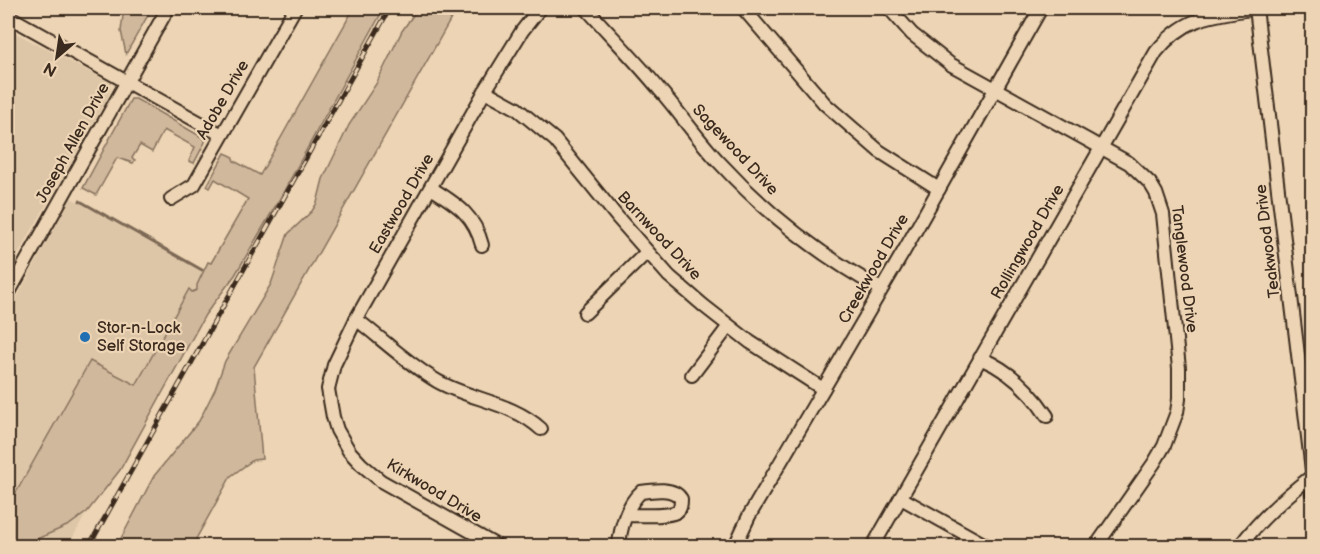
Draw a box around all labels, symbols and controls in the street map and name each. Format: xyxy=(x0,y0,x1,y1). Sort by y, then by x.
north arrow xyxy=(27,27,87,87)
street label: Adobe Drive xyxy=(193,57,254,143)
text: N xyxy=(41,58,60,80)
street label: Joseph Allen Drive xyxy=(32,79,114,206)
street label: Sagewood Drive xyxy=(688,101,782,200)
street label: Eastwood Drive xyxy=(366,150,439,257)
street label: Rollingwood Drive xyxy=(987,181,1069,303)
street label: Teakwood Drive xyxy=(1252,183,1284,299)
street label: Barnwood Drive xyxy=(613,188,705,285)
street label: Tanglewood Drive xyxy=(1167,204,1201,334)
street label: Creekwood Drive xyxy=(835,210,913,327)
place label: Stor-n-Lock Self Storage xyxy=(97,319,186,356)
marker: Stor-n-Lock Self Storage xyxy=(78,330,92,344)
street label: Kirkwood Drive xyxy=(383,455,485,527)

